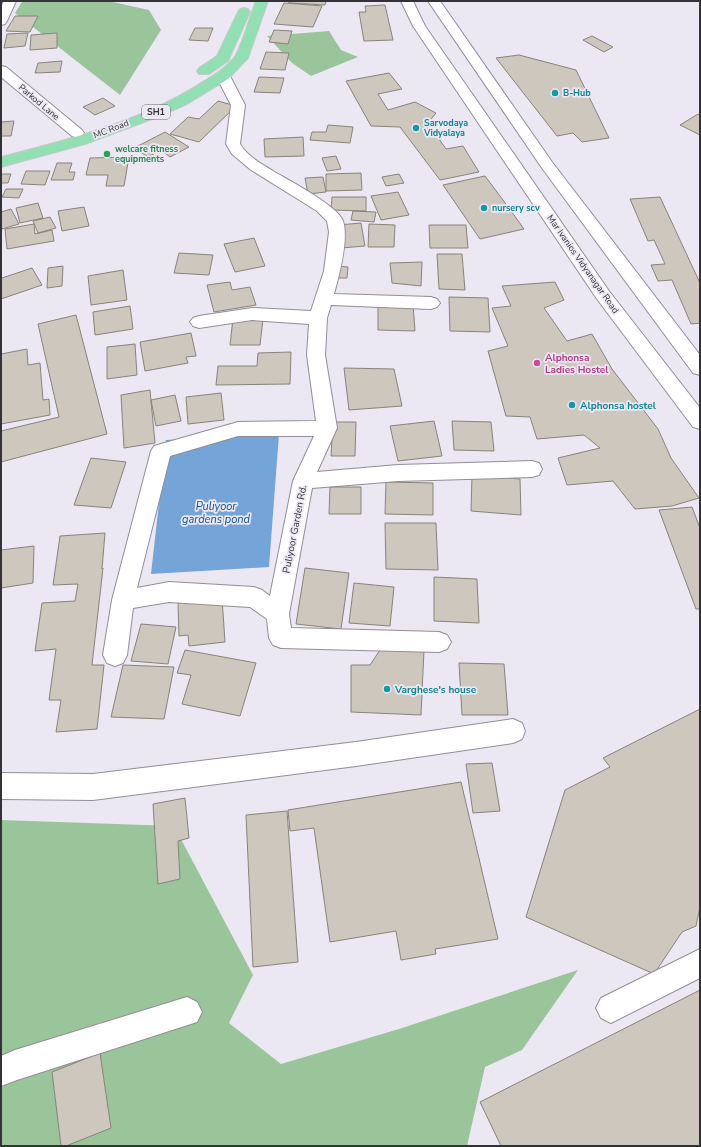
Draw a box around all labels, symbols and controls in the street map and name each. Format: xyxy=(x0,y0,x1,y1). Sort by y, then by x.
street label: Parkod Lane xyxy=(16,81,62,123)
place label: B-Hub xyxy=(563,87,591,99)
marker: B-Hub xyxy=(550,88,560,98)
road number: SH1 xyxy=(142,105,170,119)
street label: MC Road xyxy=(92,117,130,141)
place label: Sarvodaya Vidyalaya xyxy=(423,117,468,139)
marker: Sarvodaya Vidyalaya xyxy=(411,123,421,133)
place label: welcare fitness equipments xyxy=(115,143,179,165)
marker: welcare fitness equipments xyxy=(102,149,112,159)
place label: nursery scv xyxy=(492,202,540,214)
marker: nursery scv xyxy=(479,203,489,213)
street label: Mar Ivanios Vidyanagar Road xyxy=(544,212,622,316)
place label: Alphonsa Ladies Hostel xyxy=(545,351,609,377)
marker: Alphonsa Ladies Hostel xyxy=(532,358,542,368)
place label: Alphonsa hostel xyxy=(580,399,657,413)
marker: Alphonsa hostel xyxy=(567,400,577,410)
street label: Puliyoor Garden Rd. xyxy=(280,484,310,575)
water label: Puliyoor gardens pond xyxy=(182,499,251,527)
place label: Varghese's house xyxy=(394,683,477,697)
marker: Varghese's house xyxy=(382,684,392,694)

